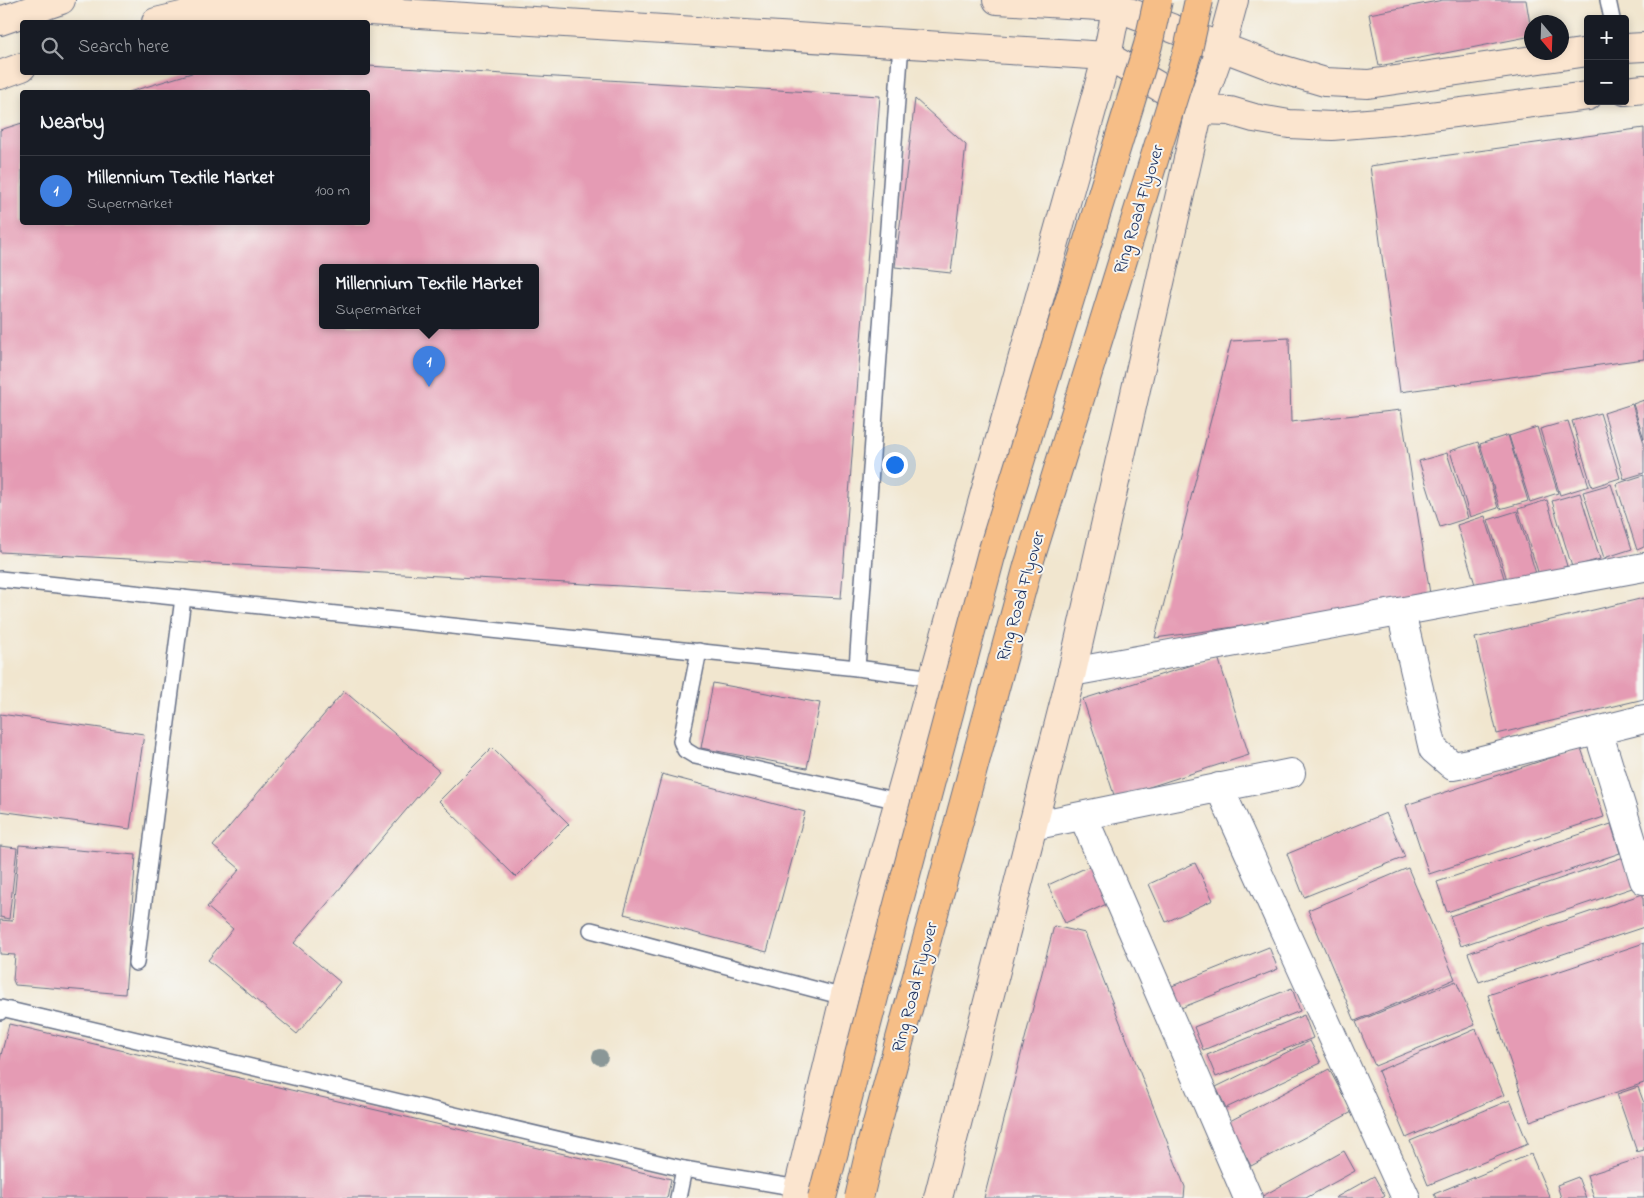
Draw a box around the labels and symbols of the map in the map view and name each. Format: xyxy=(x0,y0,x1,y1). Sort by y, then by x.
north arrow xyxy=(1524,15,1569,60)
street label: Ring Road Flyover xyxy=(1108,141,1173,278)
pin: 1 xyxy=(413,346,445,387)
your location xyxy=(882,452,908,478)
street label: Ring Road Flyover xyxy=(991,528,1054,665)
street label: Ring Road Flyover xyxy=(886,919,947,1056)

